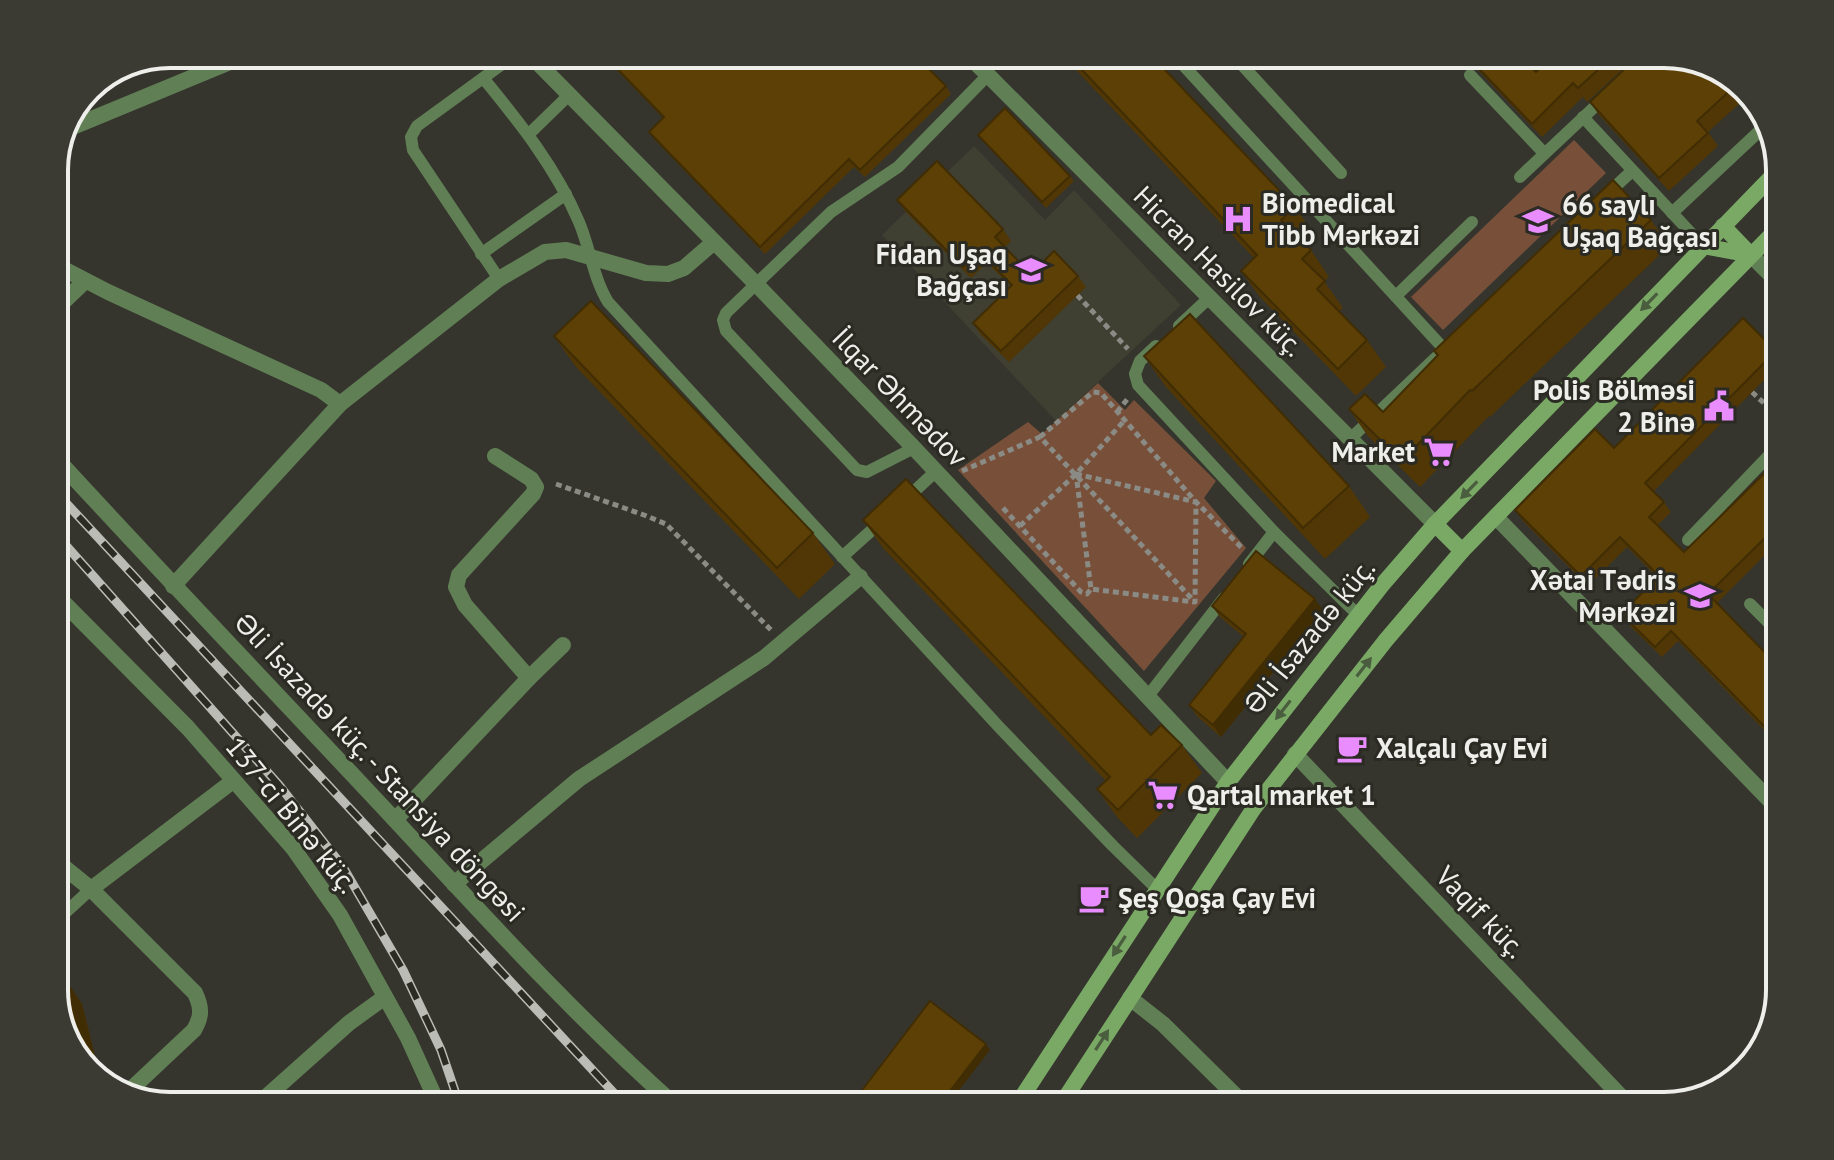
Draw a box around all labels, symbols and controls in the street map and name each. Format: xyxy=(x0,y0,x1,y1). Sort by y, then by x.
street label: Hicran Hasilov küç. xyxy=(1126,177,1313,364)
place label: Biomedical Tibb Mərkəzi xyxy=(1262,184,1420,253)
place label: 66 saylı Uşaq Bağçası xyxy=(1562,186,1718,255)
hospital icon: Biomedical Tibb Mərkəzi xyxy=(1221,202,1255,236)
school or university icon: 66 saylı Uşaq Bağçası xyxy=(1521,204,1555,238)
place label: Fidan Uşaq Bağçası xyxy=(876,235,1007,304)
school or university icon: Fidan Uşaq Bağçası xyxy=(1014,253,1048,287)
one-way arrow xyxy=(1640,292,1659,311)
street label: İlqar Əhmədov xyxy=(824,319,977,475)
place label: Polis Bölməsi 2 Binə xyxy=(1533,371,1695,440)
public building icon: Polis Bölməsi 2 Binə xyxy=(1702,389,1736,423)
place label: Market xyxy=(1331,433,1415,470)
supermarket icon: Market xyxy=(1422,435,1456,469)
one-way arrow xyxy=(1460,480,1478,499)
street label: Əli İsazadə küç. xyxy=(1235,550,1383,721)
place label: Xətai Tədris Mərkəzi xyxy=(1530,561,1676,630)
school or university icon: Xətai Tədris Mərkəzi xyxy=(1683,579,1717,613)
street label: Əli İsazadə küç. - Stansiya döngəsi xyxy=(227,604,534,929)
one-way arrow xyxy=(1355,657,1372,677)
one-way arrow xyxy=(1276,700,1292,720)
street label: 137-ci Binə küç. xyxy=(218,729,367,901)
place label: Xalçalı Çay Evi xyxy=(1376,729,1548,766)
cafe icon: Xalçalı Çay Evi xyxy=(1335,731,1369,765)
place label: Qartal market 1 xyxy=(1187,776,1376,813)
supermarket icon: Qartal market 1 xyxy=(1146,778,1180,812)
street label: Vaqif küç. xyxy=(1428,857,1534,966)
place label: Şeş Qoşa Çay Evi xyxy=(1118,879,1316,916)
cafe icon: Şeş Qoşa Çay Evi xyxy=(1077,881,1111,915)
one-way arrow xyxy=(1113,935,1127,957)
one-way arrow xyxy=(1095,1030,1110,1051)

